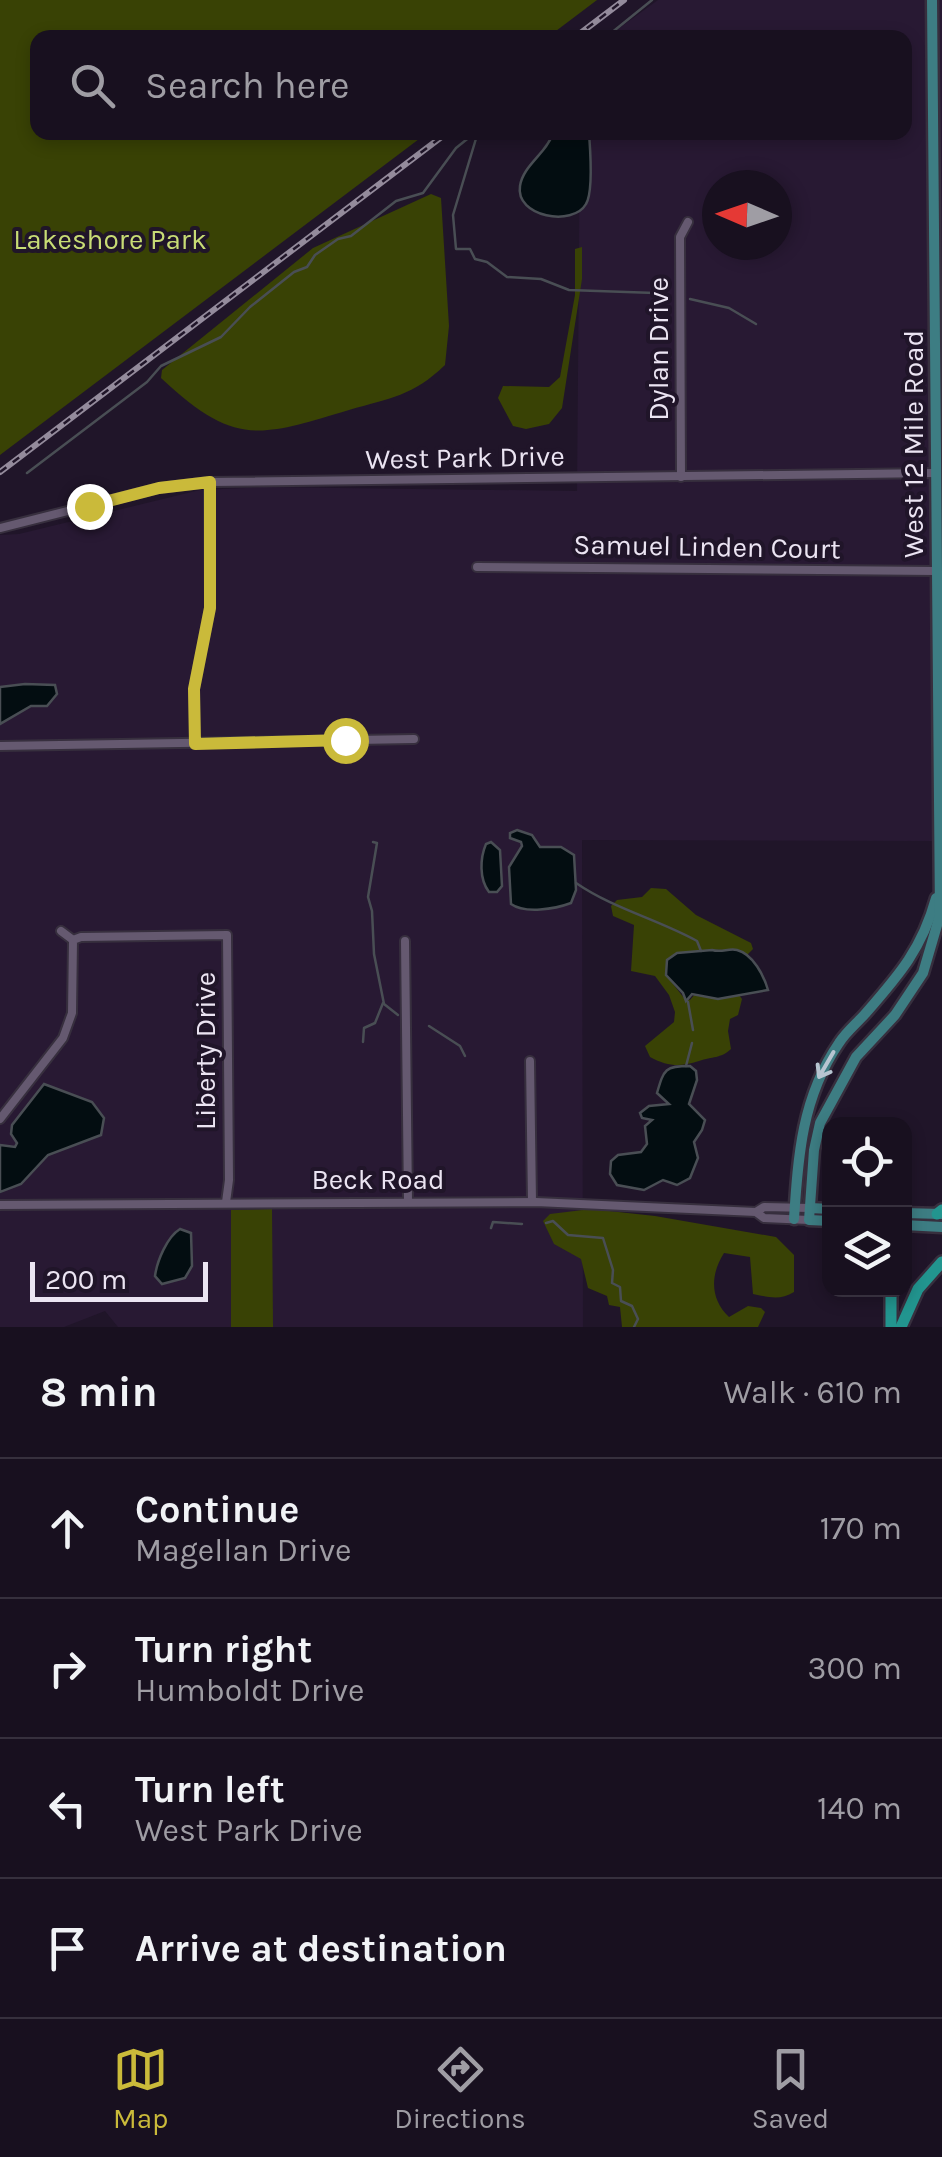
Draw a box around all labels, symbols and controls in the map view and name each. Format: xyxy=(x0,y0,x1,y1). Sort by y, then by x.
search box xyxy=(30,30,912,140)
icon: search xyxy=(65,58,120,113)
text: Search here xyxy=(145,63,349,108)
north arrow xyxy=(702,170,792,260)
park label: Lakeshore Park xyxy=(13,223,207,256)
street label: Dylan Drive xyxy=(642,277,675,421)
street label: West 12 Mile Road xyxy=(897,330,930,558)
street label: West Park Drive xyxy=(365,439,565,476)
route end xyxy=(67,484,113,530)
street label: Samuel Linden Court xyxy=(573,528,841,565)
route start xyxy=(323,718,369,764)
street label: Liberty Drive xyxy=(189,972,222,1130)
one-way arrow xyxy=(815,1050,835,1079)
map controls xyxy=(822,1117,912,1297)
button: locate xyxy=(822,1117,912,1207)
street label: Beck Road xyxy=(311,1163,445,1196)
button: layers xyxy=(822,1207,912,1297)
scale bar xyxy=(30,1257,208,1302)
text: 200 m xyxy=(45,1263,127,1296)
text: 8 min xyxy=(40,1367,158,1417)
text: Walk · 610 m xyxy=(723,1374,902,1411)
text: Continue xyxy=(135,1487,299,1532)
icon: ahead xyxy=(40,1501,95,1556)
text: 170 m xyxy=(820,1510,902,1547)
text: Magellan Drive xyxy=(135,1532,351,1569)
text: Turn right xyxy=(135,1627,312,1672)
icon: right xyxy=(40,1641,95,1696)
text: 300 m xyxy=(808,1650,902,1687)
text: Humboldt Drive xyxy=(135,1672,364,1709)
text: Turn left xyxy=(135,1767,285,1812)
icon: left xyxy=(40,1781,95,1836)
text: 140 m xyxy=(817,1790,902,1827)
text: West Park Drive xyxy=(135,1812,363,1849)
icon: arrive xyxy=(40,1921,95,1976)
text: Arrive at destination xyxy=(135,1926,507,1971)
tab: Map xyxy=(113,2042,168,2135)
tab: Directions xyxy=(394,2042,526,2135)
tab: Saved xyxy=(752,2042,829,2135)

